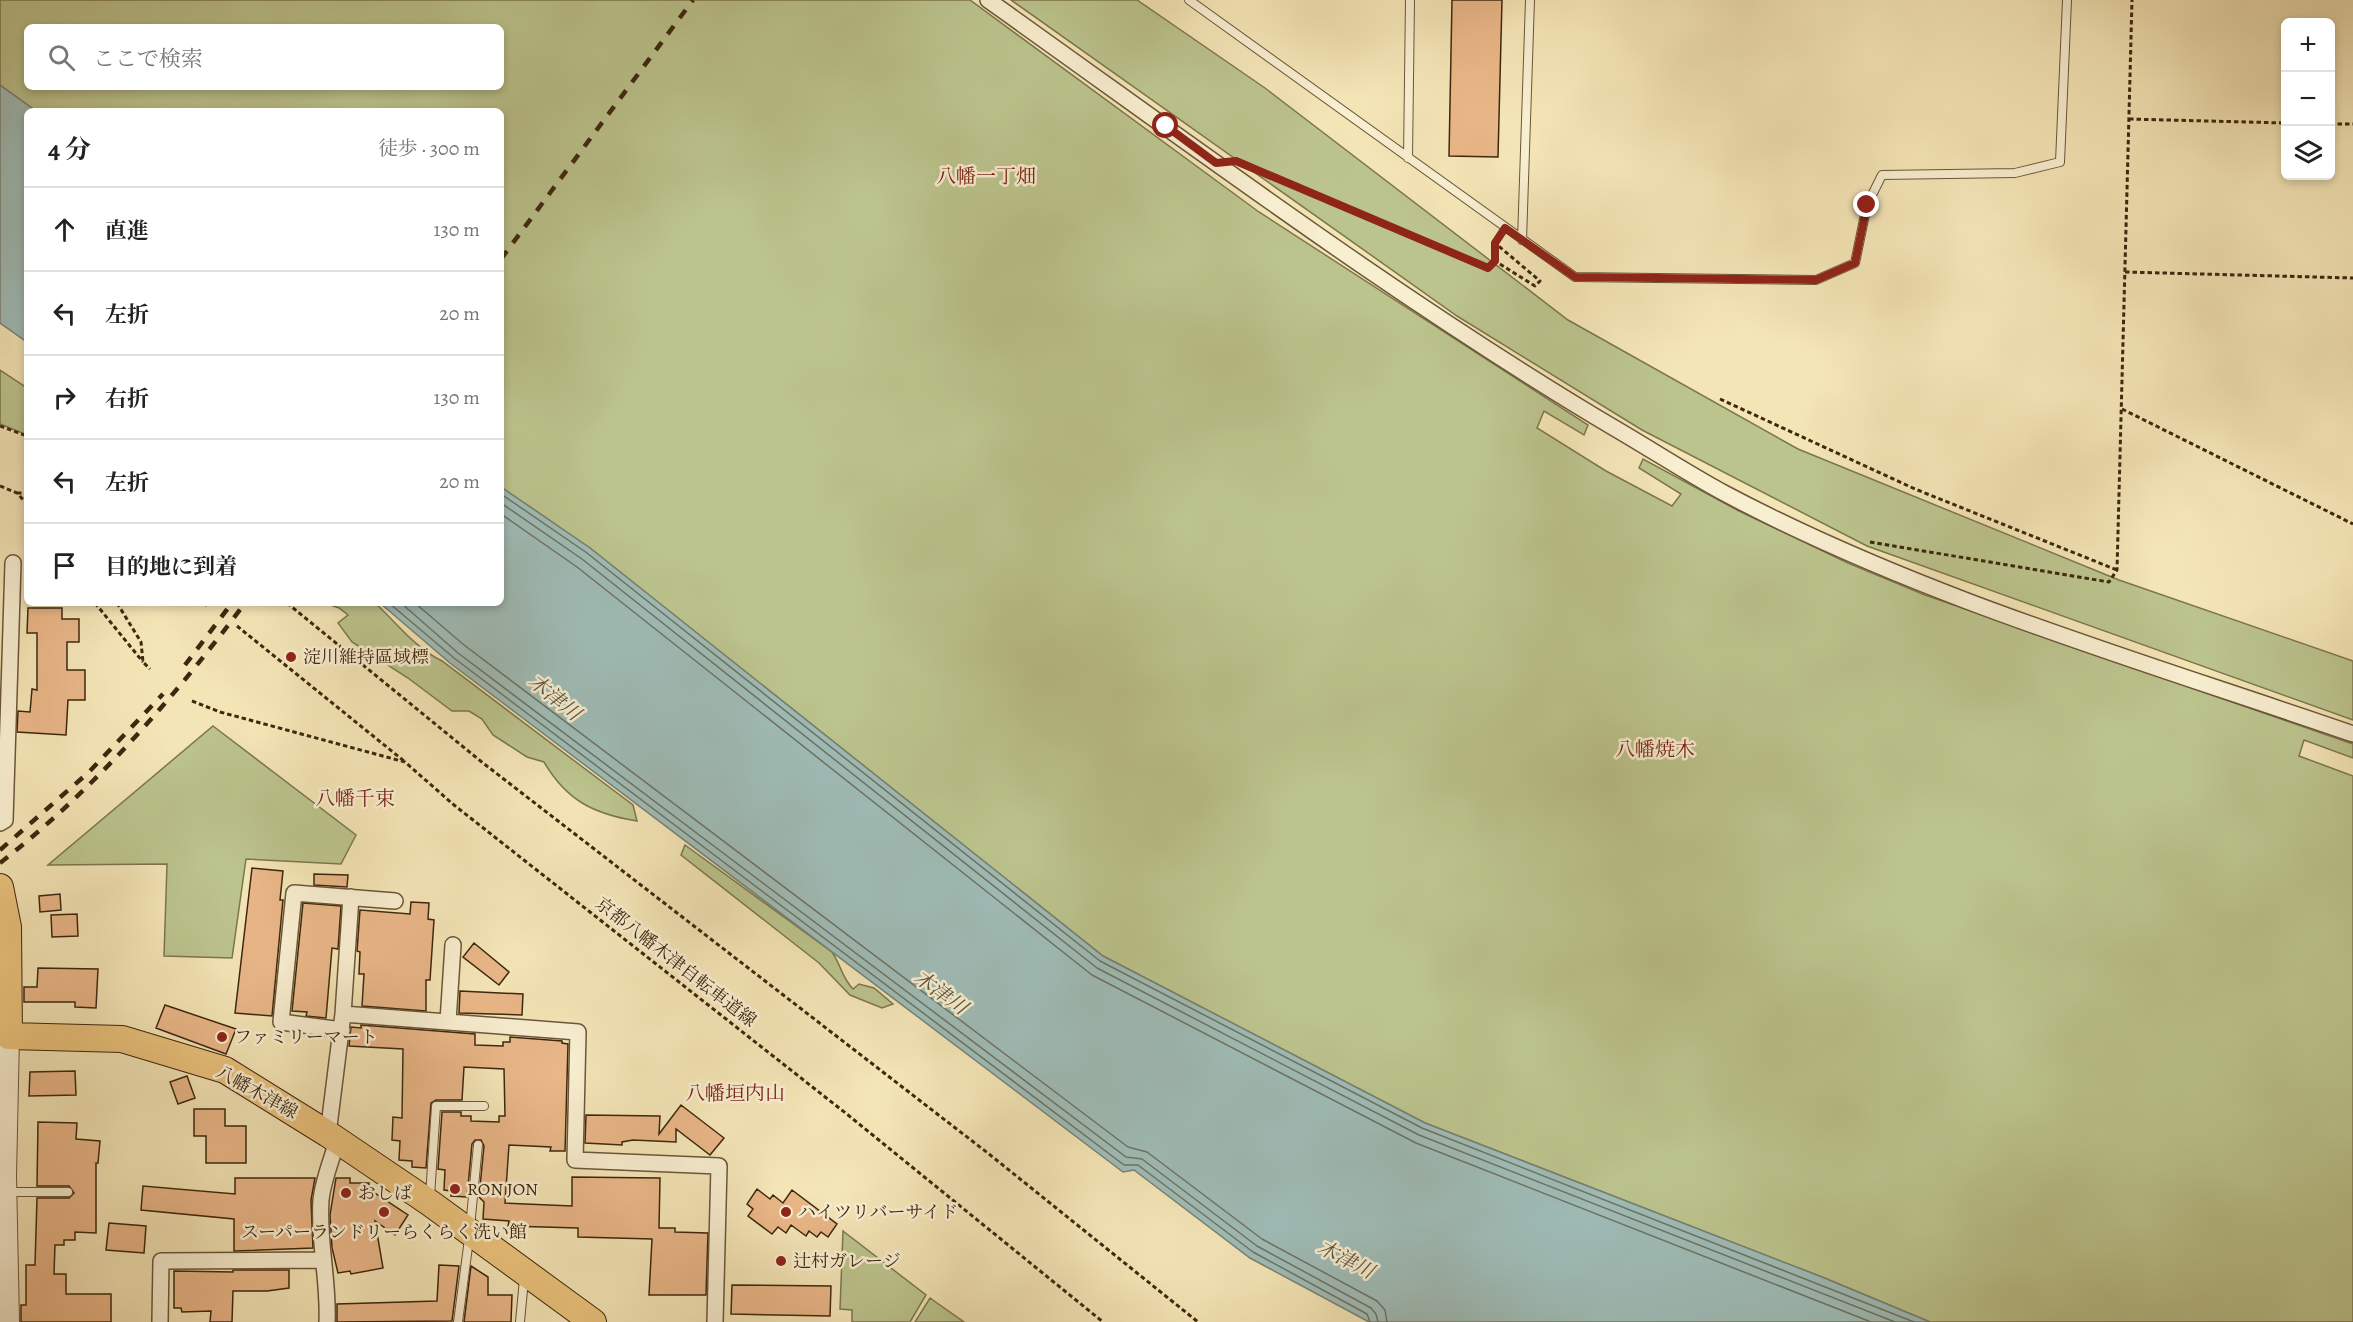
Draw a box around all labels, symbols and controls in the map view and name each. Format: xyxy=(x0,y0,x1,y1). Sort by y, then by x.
map controls xyxy=(2281,18,2335,180)
button: + xyxy=(2281,18,2335,72)
search box xyxy=(24,24,504,90)
icon: search xyxy=(45,41,78,74)
text: ここで検索 xyxy=(93,44,203,74)
button: − xyxy=(2281,72,2335,126)
route start xyxy=(1152,112,1178,138)
button: layers xyxy=(2281,126,2335,180)
text: 4 分 xyxy=(48,132,91,167)
text: 徒歩 · 300 m xyxy=(378,135,480,162)
district label: 八幡一丁畑 xyxy=(936,163,1036,190)
route end xyxy=(1853,191,1879,217)
icon: ahead xyxy=(48,213,81,246)
text: 直進 xyxy=(105,216,149,246)
text: 130 m xyxy=(434,216,480,243)
icon: left xyxy=(48,297,81,330)
text: 左折 xyxy=(105,300,149,330)
text: 20 m xyxy=(439,300,480,327)
icon: right xyxy=(48,381,81,414)
text: 右折 xyxy=(105,384,149,414)
text: 130 m xyxy=(434,384,480,411)
icon: left xyxy=(48,465,81,498)
text: 左折 xyxy=(105,468,149,498)
text: 20 m xyxy=(439,468,480,495)
icon: arrive xyxy=(48,549,81,582)
text: 目的地に到着 xyxy=(105,552,237,582)
place label: 淀川維持區域標 xyxy=(303,645,429,669)
marker: 淀川維持區域標 xyxy=(284,650,298,664)
water label: 木津川 xyxy=(523,668,588,728)
district label: 八幡焼木 xyxy=(1615,736,1695,763)
district label: 八幡千束 xyxy=(315,785,395,812)
street label: 京都八幡木津自転車道線 xyxy=(591,892,761,1032)
water label: 木津川 xyxy=(909,964,975,1022)
place label: ファミリーマート xyxy=(234,1025,378,1049)
marker: ファミリーマート xyxy=(215,1030,229,1044)
street label: 八幡木津線 xyxy=(212,1060,302,1124)
district label: 八幡垣内山 xyxy=(685,1080,785,1107)
place label: RON JON xyxy=(467,1177,538,1201)
place label: おしば xyxy=(358,1181,412,1205)
marker: RON JON xyxy=(448,1182,462,1196)
marker: おしば xyxy=(339,1186,353,1200)
place label: ハイツリバーサイド xyxy=(798,1200,958,1224)
marker: スーパーランドリーらくらく洗い館 xyxy=(377,1205,391,1219)
marker: ハイツリバーサイド xyxy=(779,1205,793,1219)
place label: スーパーランドリーらくらく洗い館 xyxy=(241,1220,527,1244)
water label: 木津川 xyxy=(1313,1234,1380,1286)
place label: 辻村ガレージ xyxy=(793,1249,901,1273)
marker: 辻村ガレージ xyxy=(774,1254,788,1268)

